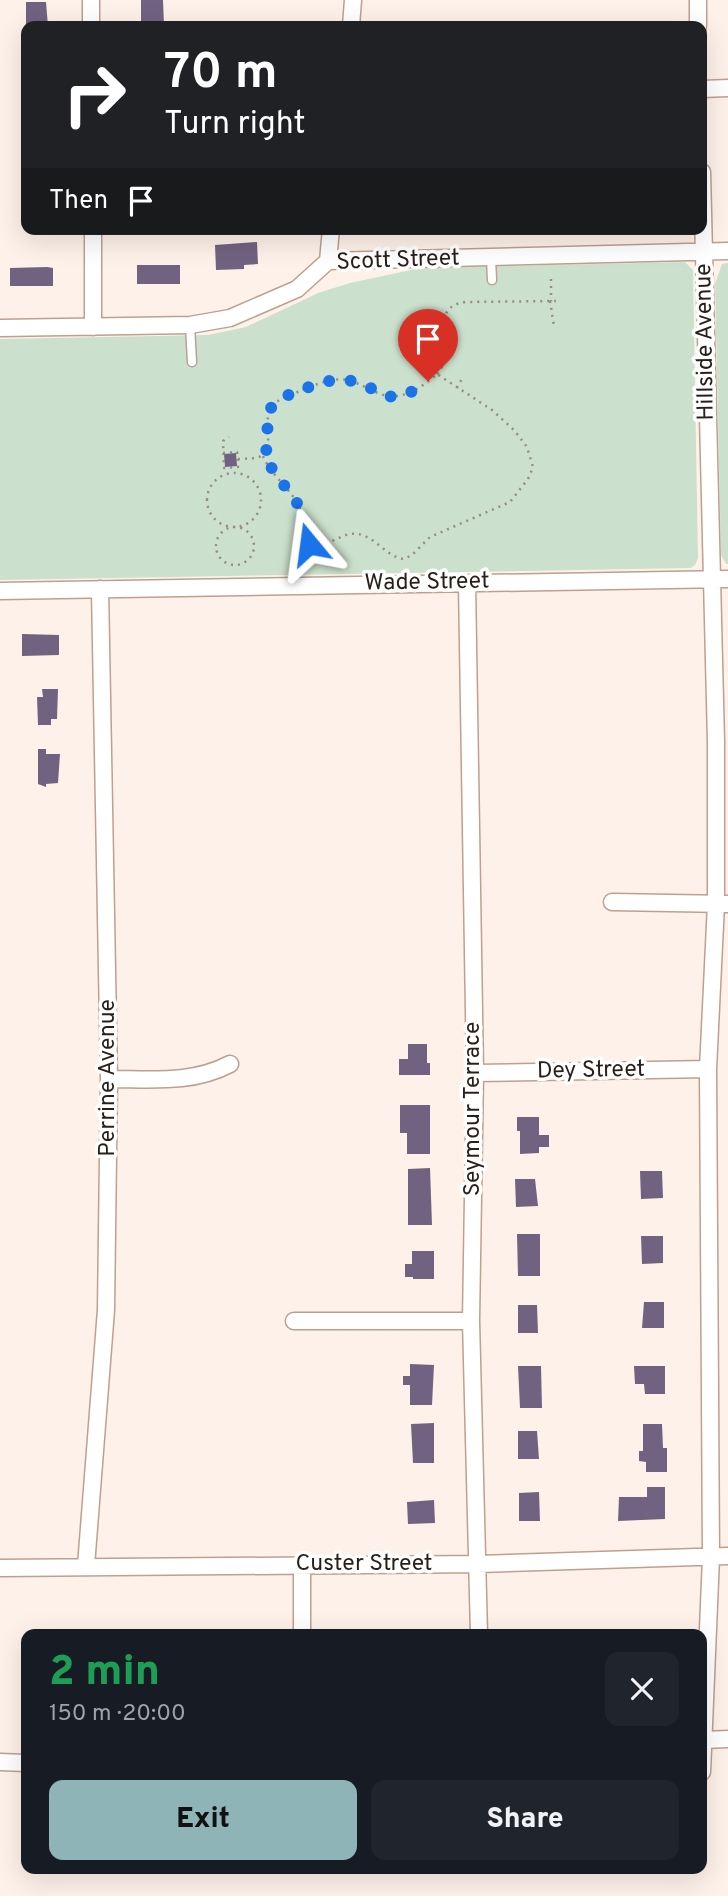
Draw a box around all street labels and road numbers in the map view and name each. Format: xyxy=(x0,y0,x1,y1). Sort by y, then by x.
street label: Scott Street xyxy=(336,244,460,278)
street label: Hillside Avenue xyxy=(690,263,722,421)
street label: Wade Street xyxy=(364,567,490,599)
street label: Perrine Avenue xyxy=(94,999,123,1157)
street label: Seymour Terrace xyxy=(459,1022,488,1196)
street label: Dey Street xyxy=(537,1056,645,1086)
street label: Custer Street xyxy=(295,1550,433,1579)

